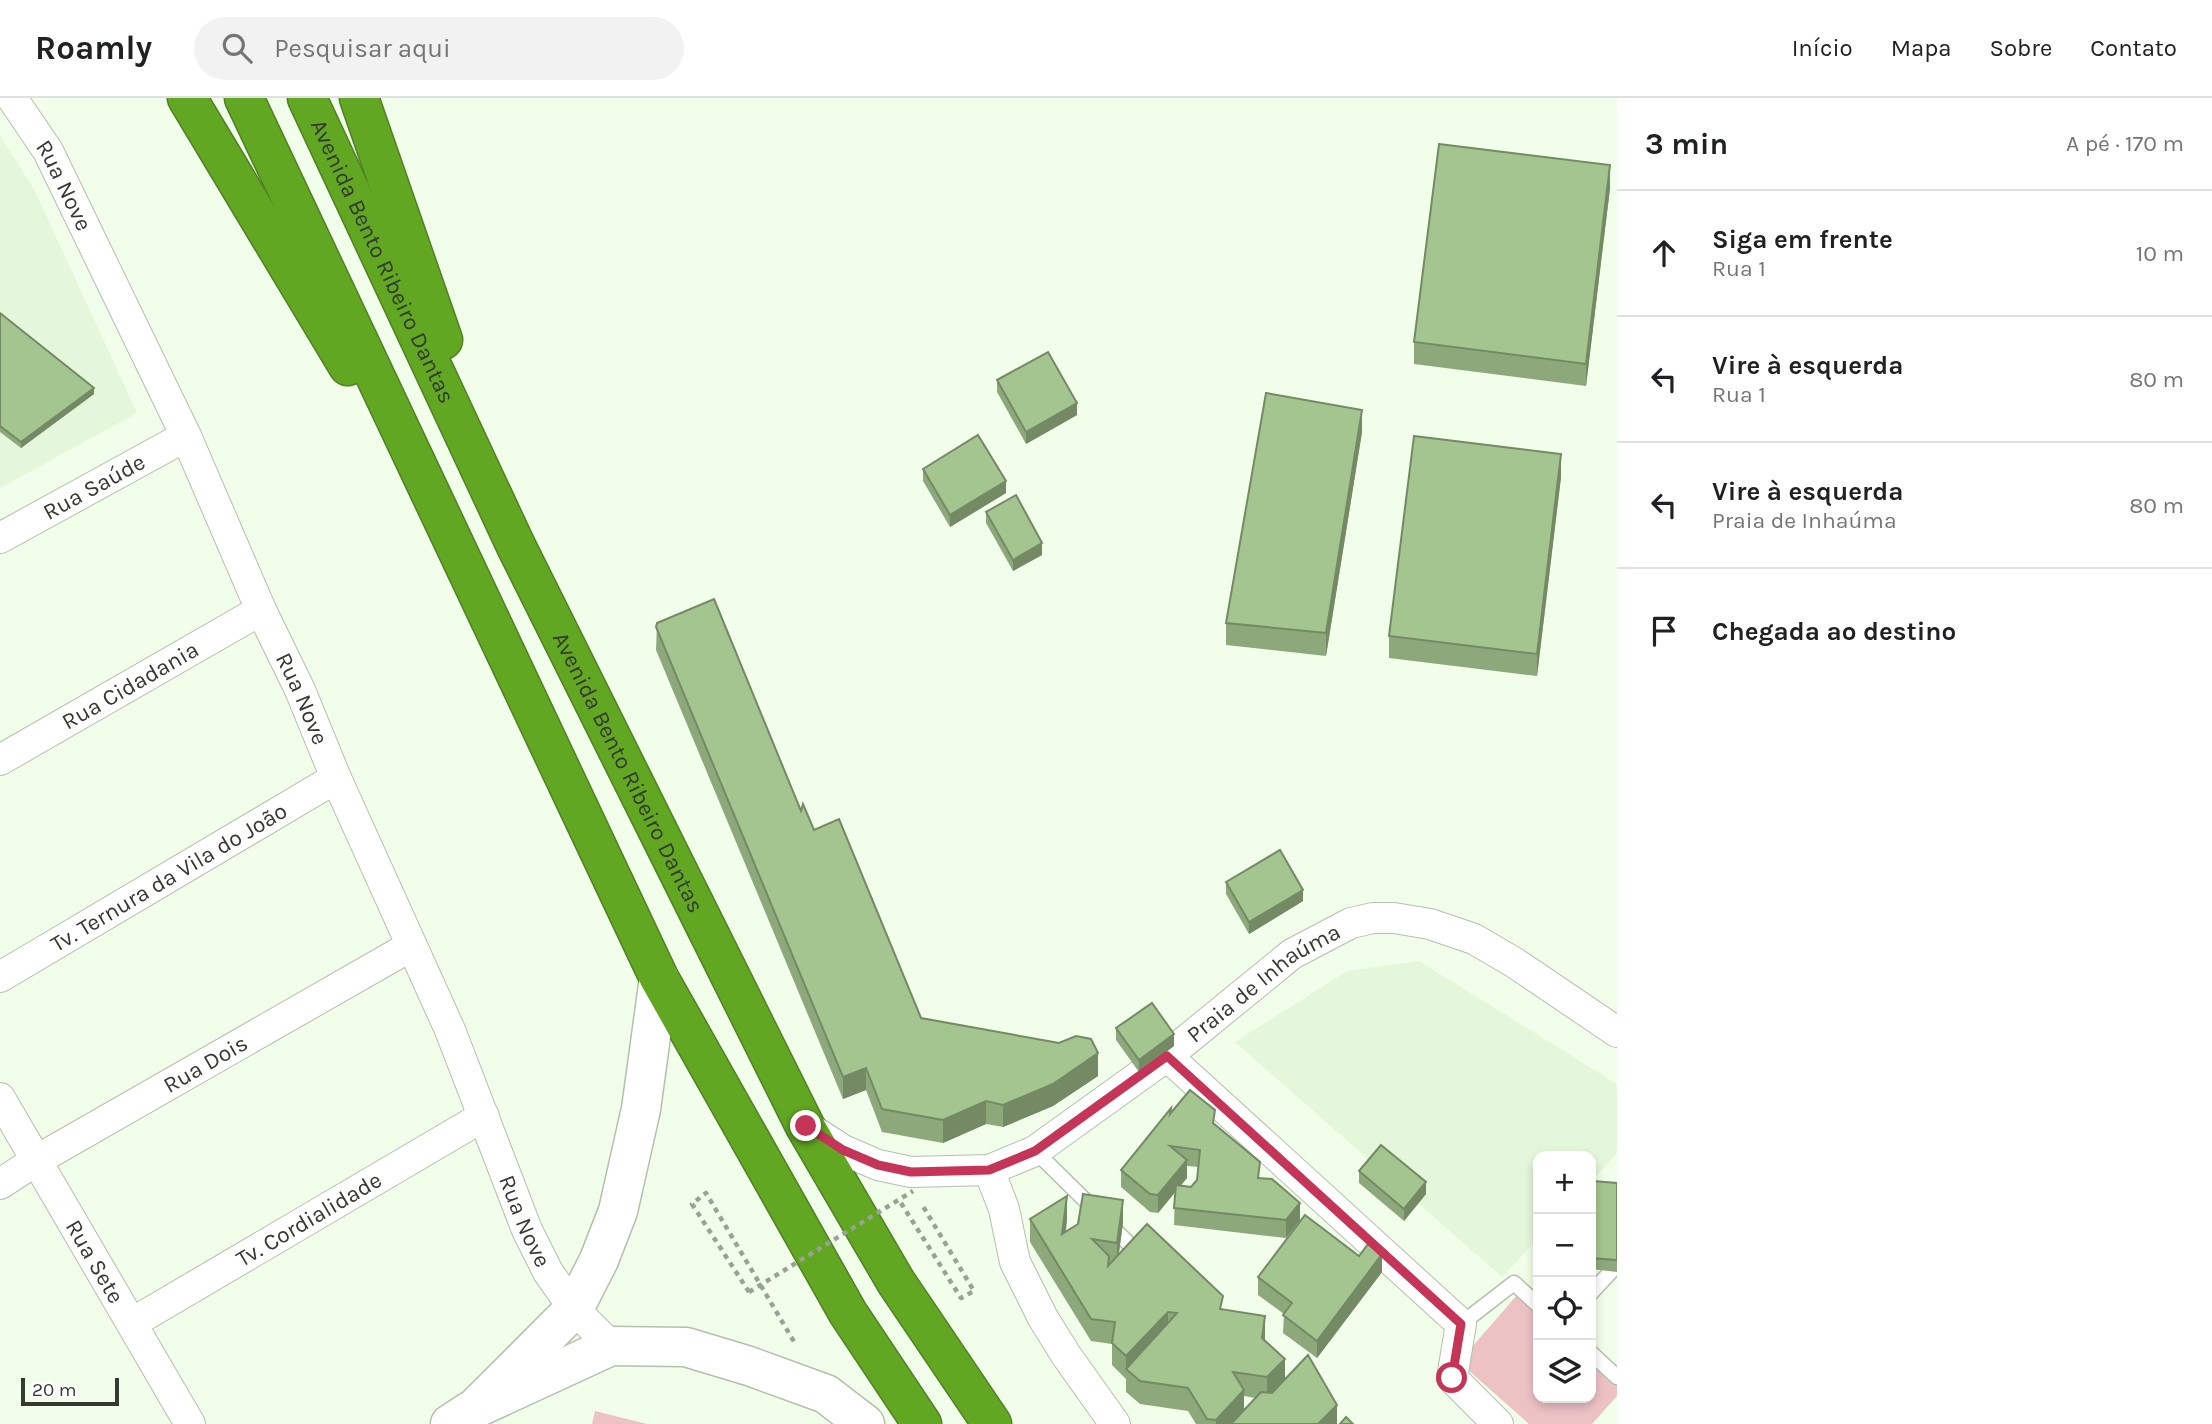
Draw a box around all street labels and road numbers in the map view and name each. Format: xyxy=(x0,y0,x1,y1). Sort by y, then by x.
street label: Avenida Bento Ribeiro Dantas xyxy=(305,115,461,407)
street label: Rua Nove xyxy=(31,134,98,235)
street label: Rua Saúde xyxy=(38,448,149,525)
street label: Avenida Bento Ribeiro Dantas xyxy=(547,627,710,917)
street label: Rua Cidadania xyxy=(57,635,203,735)
street label: Rua Nove xyxy=(270,648,334,749)
street label: Tv. Ternura da Vila do João xyxy=(46,797,292,958)
street label: Praia de Inhaúma xyxy=(1181,918,1345,1048)
street label: Rua Dois xyxy=(158,1029,252,1098)
street label: Tv. Cordialidade xyxy=(231,1166,386,1272)
street label: Rua Nove xyxy=(494,1171,557,1272)
street label: Rua Sete xyxy=(60,1215,130,1308)

